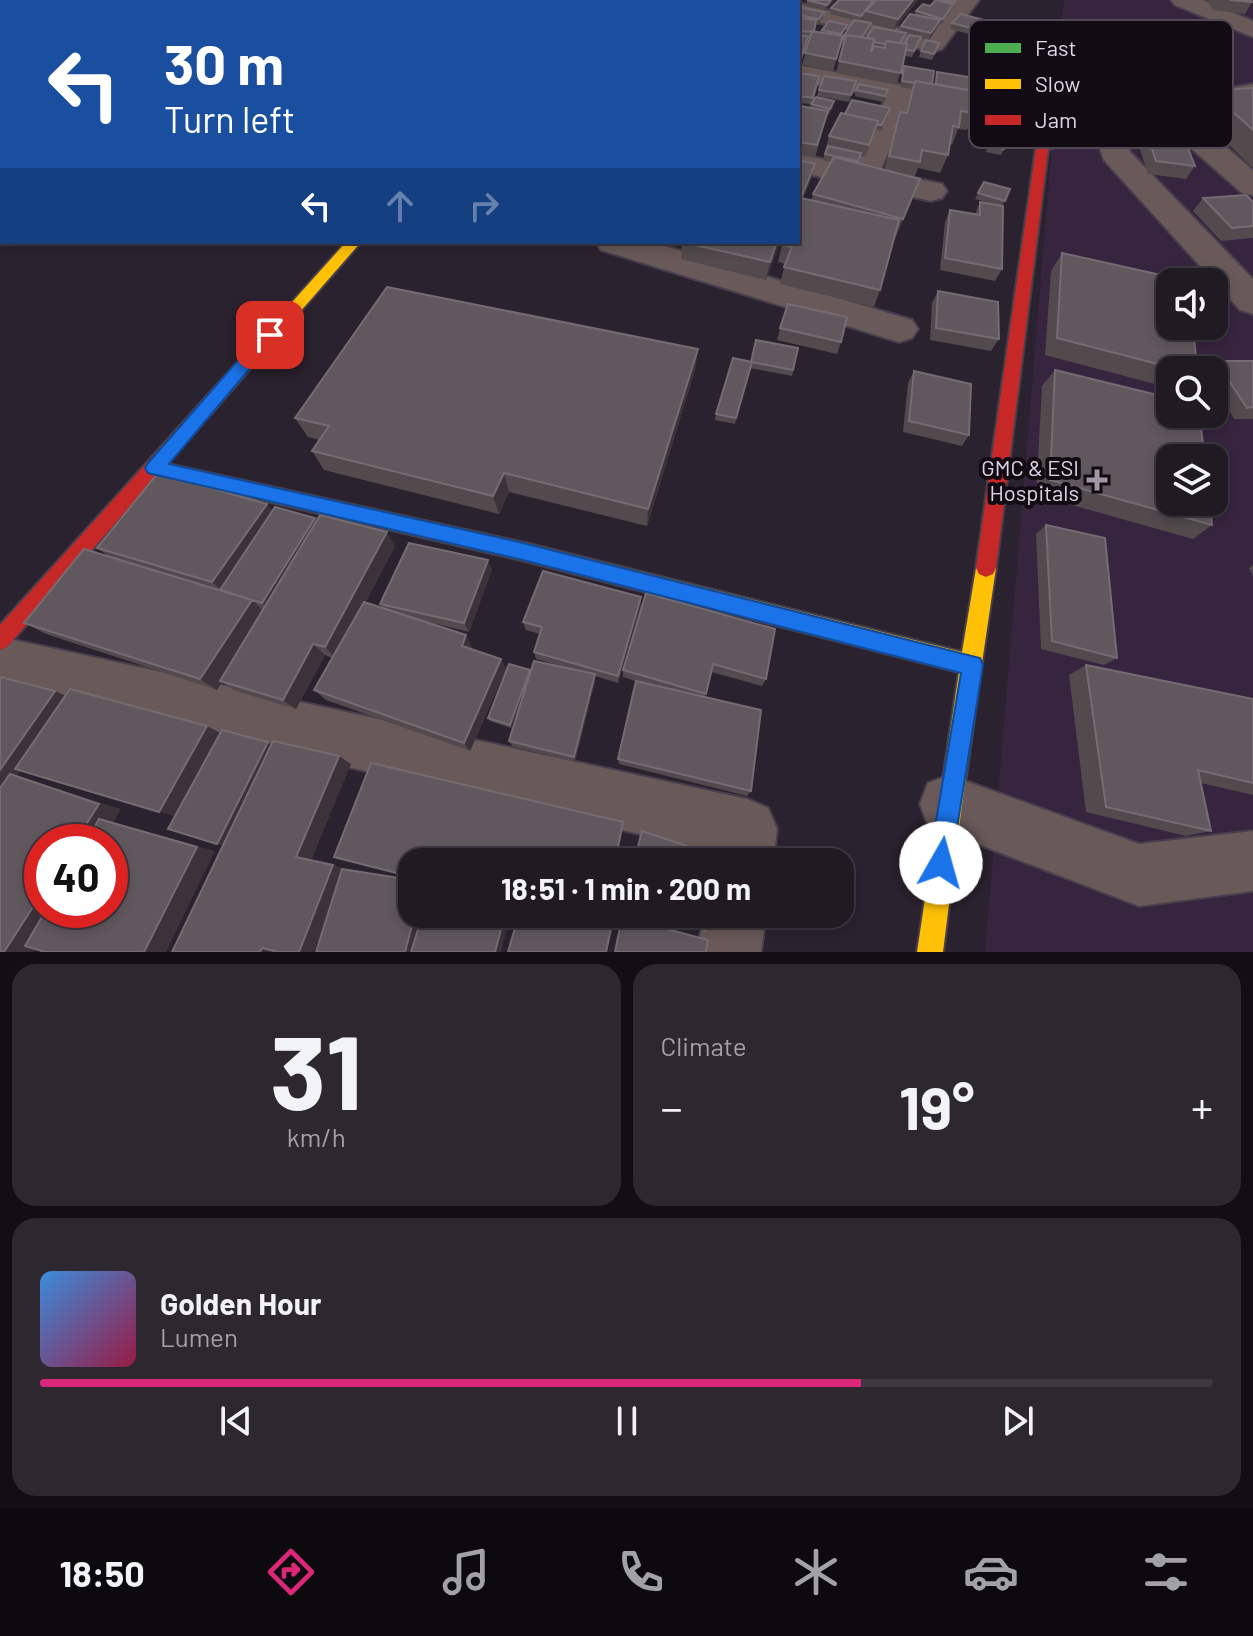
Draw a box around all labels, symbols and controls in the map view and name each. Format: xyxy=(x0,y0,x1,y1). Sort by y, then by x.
legend xyxy=(969,20,1233,148)
text: 30 m xyxy=(164,29,284,96)
icon: left xyxy=(32,32,136,136)
text: Fast xyxy=(1035,34,1077,60)
text: Slow xyxy=(1035,70,1080,96)
text: Turn left xyxy=(164,97,295,140)
text: Jam xyxy=(1035,106,1077,132)
icon: left xyxy=(294,184,338,228)
icon: ahead xyxy=(378,184,422,228)
icon: right xyxy=(462,184,506,228)
map controls xyxy=(1156,268,1228,516)
button: sound xyxy=(1156,268,1228,340)
pin xyxy=(236,301,304,369)
icon: arrive xyxy=(248,313,292,357)
button: search xyxy=(1156,356,1228,428)
button: layers xyxy=(1156,444,1228,516)
place label: GMC & ESI Hospitals xyxy=(981,454,1079,505)
marker: GMC & ESI Hospitals xyxy=(1086,469,1108,491)
position arrow xyxy=(899,821,983,905)
speed limit sign: 40 xyxy=(24,824,128,928)
text: 18:51 · 1 min · 200 m xyxy=(501,870,751,906)
text: 31 xyxy=(270,1006,363,1131)
text: Climate xyxy=(661,1030,747,1061)
text: 19° xyxy=(899,1070,975,1142)
text: − xyxy=(661,1080,683,1133)
text: + xyxy=(1191,1080,1213,1133)
text: km/h xyxy=(287,1121,346,1152)
text: Golden Hour xyxy=(160,1285,322,1321)
text: Lumen xyxy=(160,1321,238,1352)
icon: previous xyxy=(214,1399,258,1443)
icon: pause xyxy=(605,1399,649,1443)
icon: next xyxy=(996,1399,1040,1443)
icon: directions xyxy=(263,1544,319,1600)
icon: music xyxy=(438,1544,494,1600)
icon: phone xyxy=(613,1544,669,1600)
icon: climate xyxy=(788,1544,844,1600)
icon: car xyxy=(963,1544,1019,1600)
icon: filters xyxy=(1138,1544,1194,1600)
text: 18:50 xyxy=(59,1551,145,1594)

